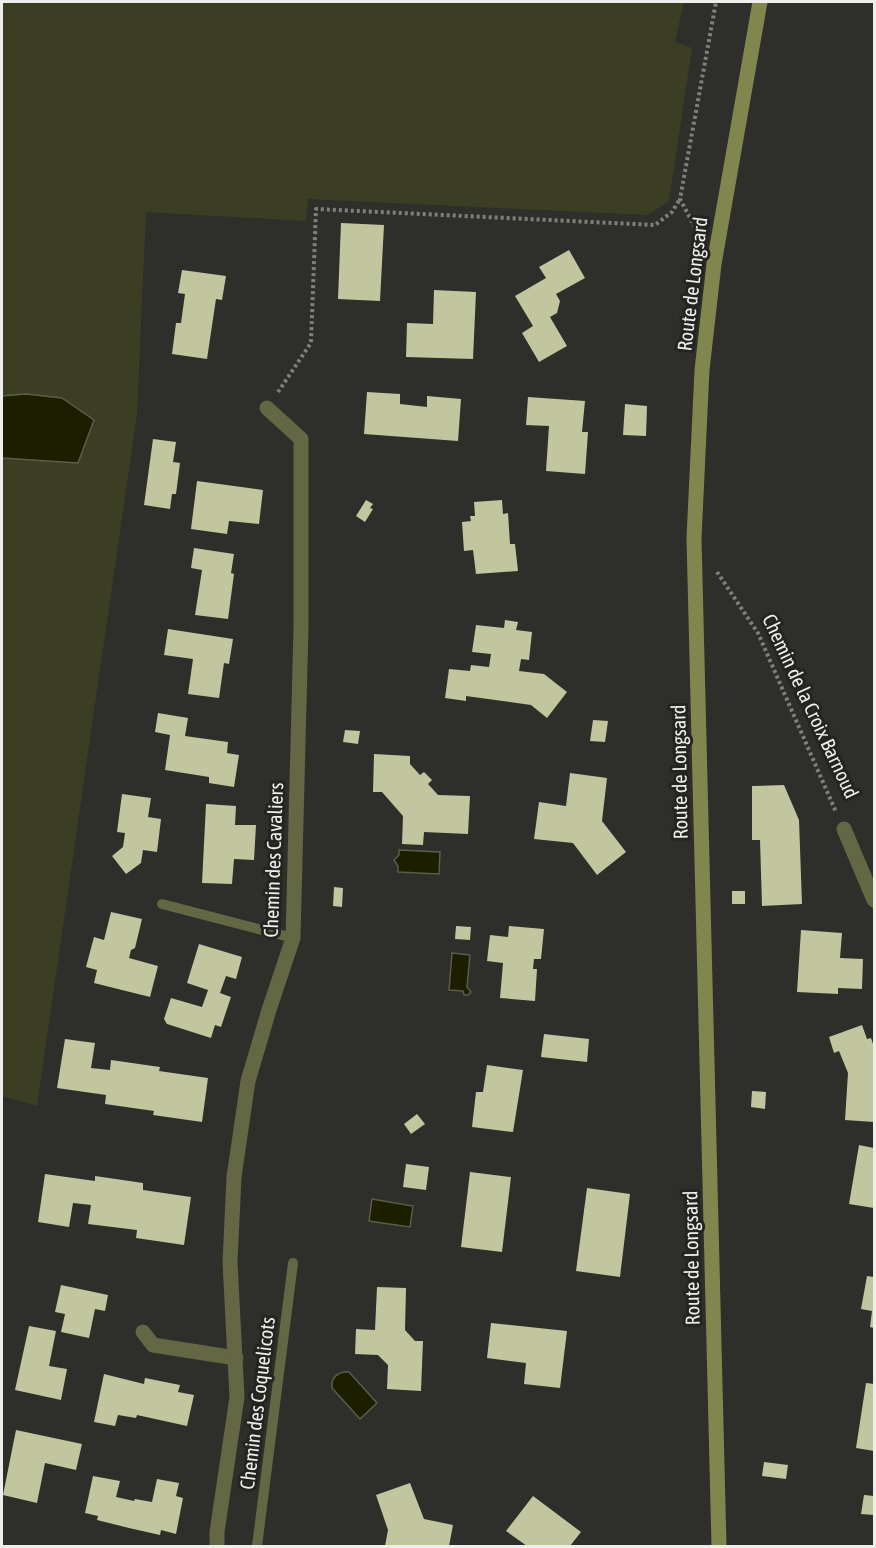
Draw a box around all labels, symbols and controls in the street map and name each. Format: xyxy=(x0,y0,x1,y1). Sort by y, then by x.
street label: Route de Longsard xyxy=(672,216,712,352)
street label: Chemin de la Croix Barnoud xyxy=(758,610,864,802)
street label: Route de Longsard xyxy=(666,704,692,840)
street label: Chemin des Cavaliers xyxy=(259,782,287,938)
street label: Route de Longsard xyxy=(678,1190,704,1326)
street label: Chemin des Coquelicots xyxy=(235,1315,279,1491)

